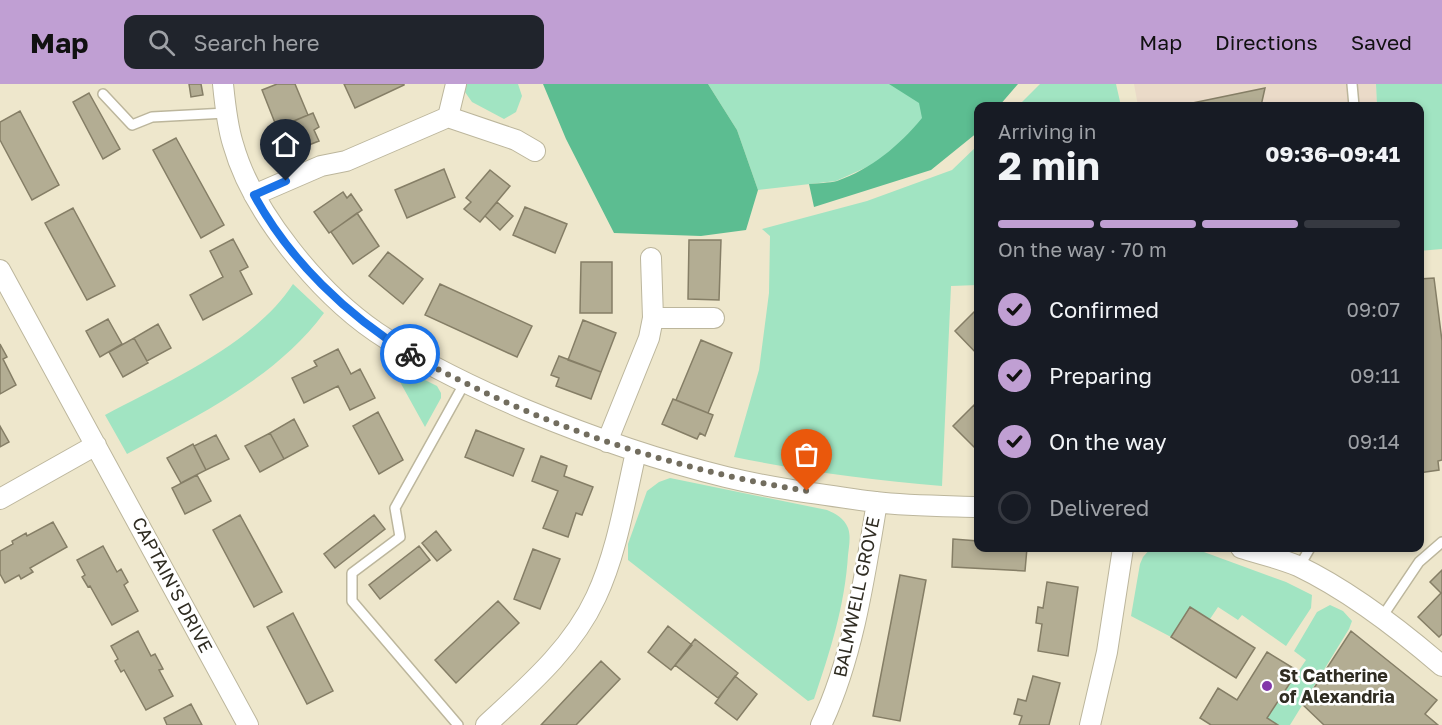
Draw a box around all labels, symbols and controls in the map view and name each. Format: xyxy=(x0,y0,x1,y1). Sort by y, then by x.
search box xyxy=(124,15,544,69)
text: Map xyxy=(30,26,88,59)
icon: search xyxy=(145,26,178,59)
text: Search here xyxy=(193,29,319,56)
text: Map xyxy=(1139,29,1182,55)
text: Directions xyxy=(1215,29,1318,55)
text: Saved xyxy=(1351,29,1412,55)
pin xyxy=(260,119,311,181)
text: Arriving in xyxy=(998,119,1096,143)
icon: home xyxy=(269,128,302,161)
text: 09:36–09:41 xyxy=(1265,140,1400,167)
text: 2 min xyxy=(998,142,1100,189)
text: On the way · 70 m xyxy=(998,237,1167,261)
icon: check xyxy=(998,293,1031,326)
text: Confirmed xyxy=(1049,296,1159,323)
text: 09:07 xyxy=(1347,297,1400,321)
courier xyxy=(380,324,440,384)
icon: bike xyxy=(394,338,427,371)
icon: check xyxy=(998,359,1031,392)
text: Preparing xyxy=(1049,362,1152,389)
text: 09:11 xyxy=(1350,363,1400,387)
icon: check xyxy=(998,425,1031,458)
text: On the way xyxy=(1049,428,1167,455)
pin xyxy=(781,429,832,491)
text: 09:14 xyxy=(1348,429,1400,453)
icon: bag xyxy=(790,438,823,471)
text: Delivered xyxy=(1049,494,1149,521)
street label: CAPTAIN'S DRIVE xyxy=(128,513,218,656)
street label: BALMWELL GROVE xyxy=(828,514,884,679)
place label: St Catherine of Alexandria xyxy=(1279,664,1395,707)
marker: St Catherine of Alexandria xyxy=(1260,679,1274,693)

